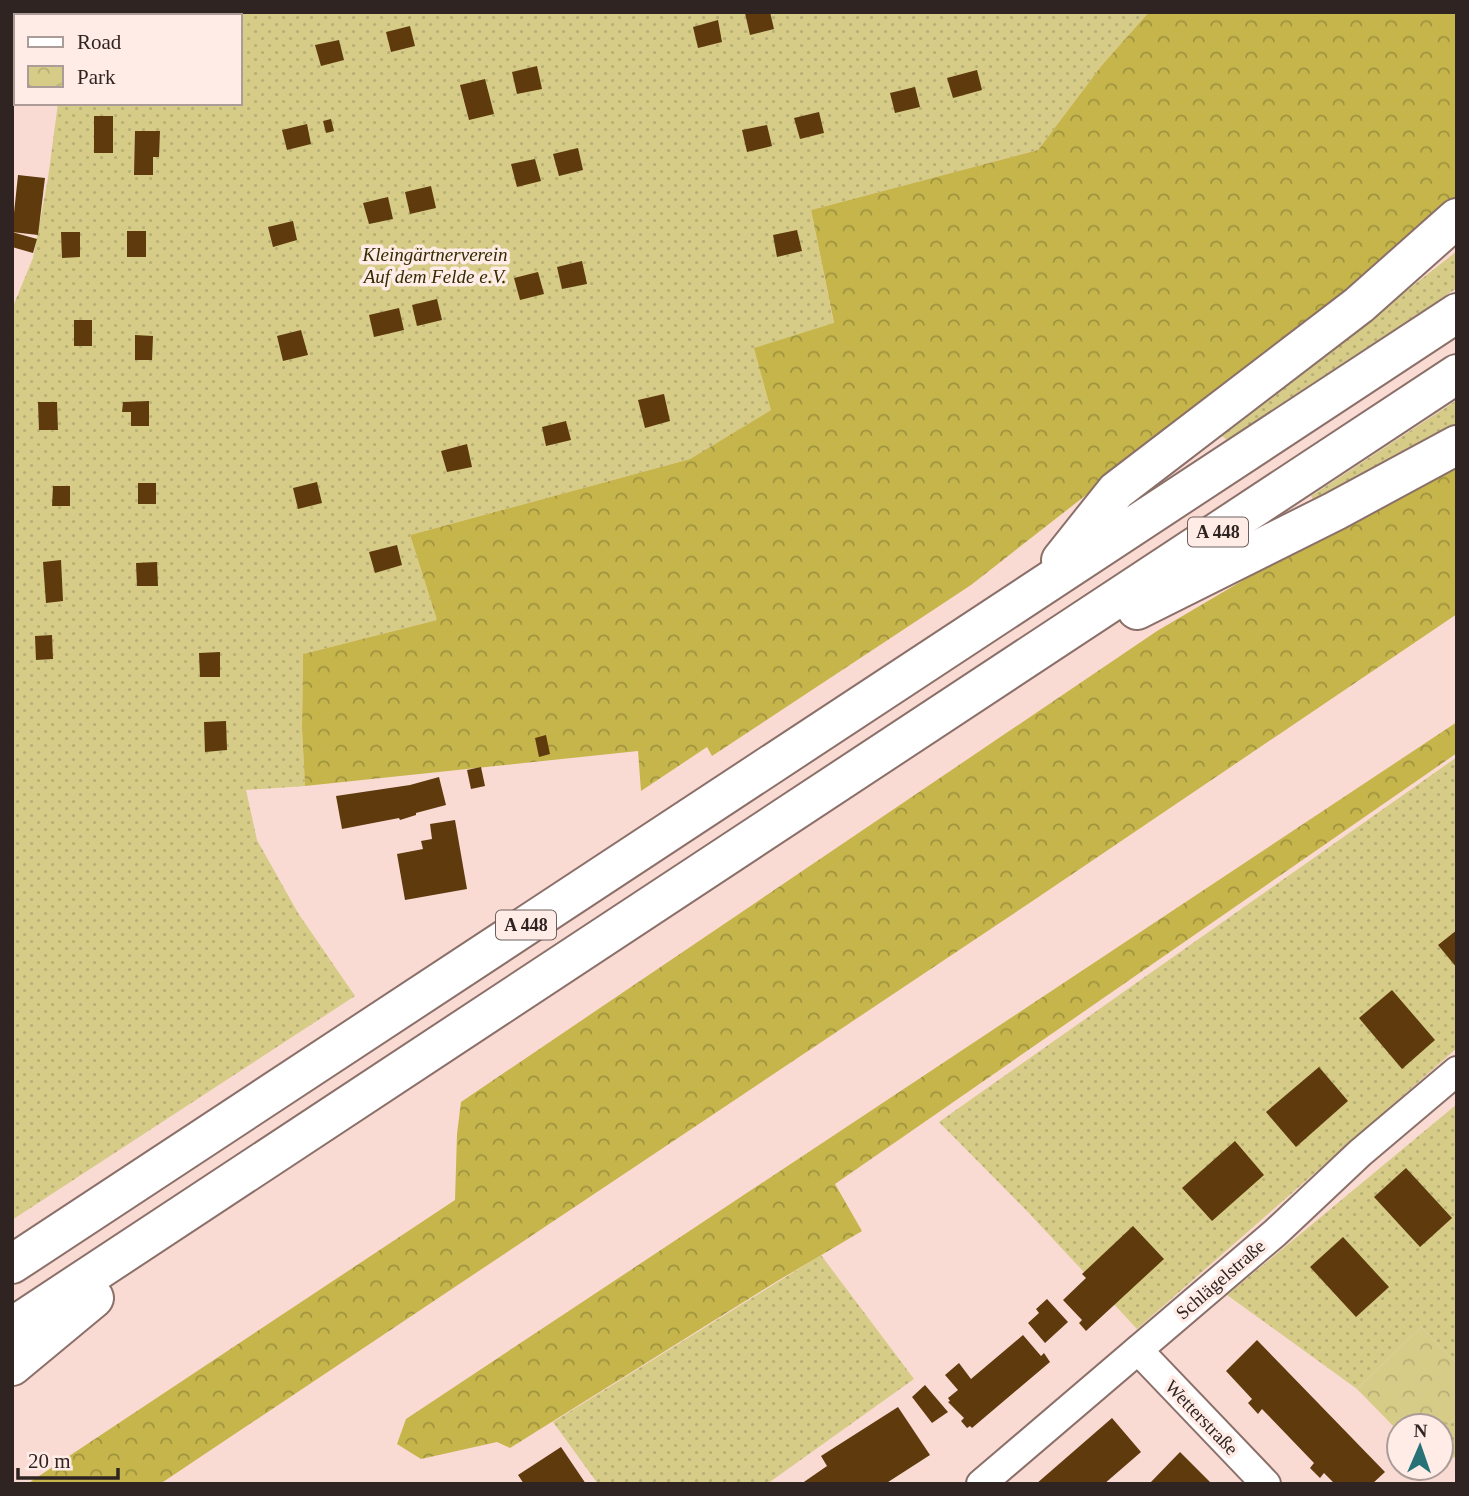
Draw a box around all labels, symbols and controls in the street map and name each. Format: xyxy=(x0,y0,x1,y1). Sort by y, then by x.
legend xyxy=(14,14,242,105)
text: Road xyxy=(77,30,122,54)
text: Park xyxy=(77,65,116,89)
park label: Kleingärtnerverein Auf dem Felde e.V. xyxy=(362,244,507,287)
road number: A 448 xyxy=(1188,518,1248,546)
road number: A 448 xyxy=(496,910,556,940)
street label: Schlägelstraße xyxy=(1172,1235,1269,1324)
street label: Wetterstraße xyxy=(1161,1376,1242,1459)
north arrow xyxy=(1385,1412,1455,1482)
text: N xyxy=(1413,1420,1428,1441)
scale bar xyxy=(18,1436,117,1480)
text: 20 m xyxy=(28,1449,71,1473)

